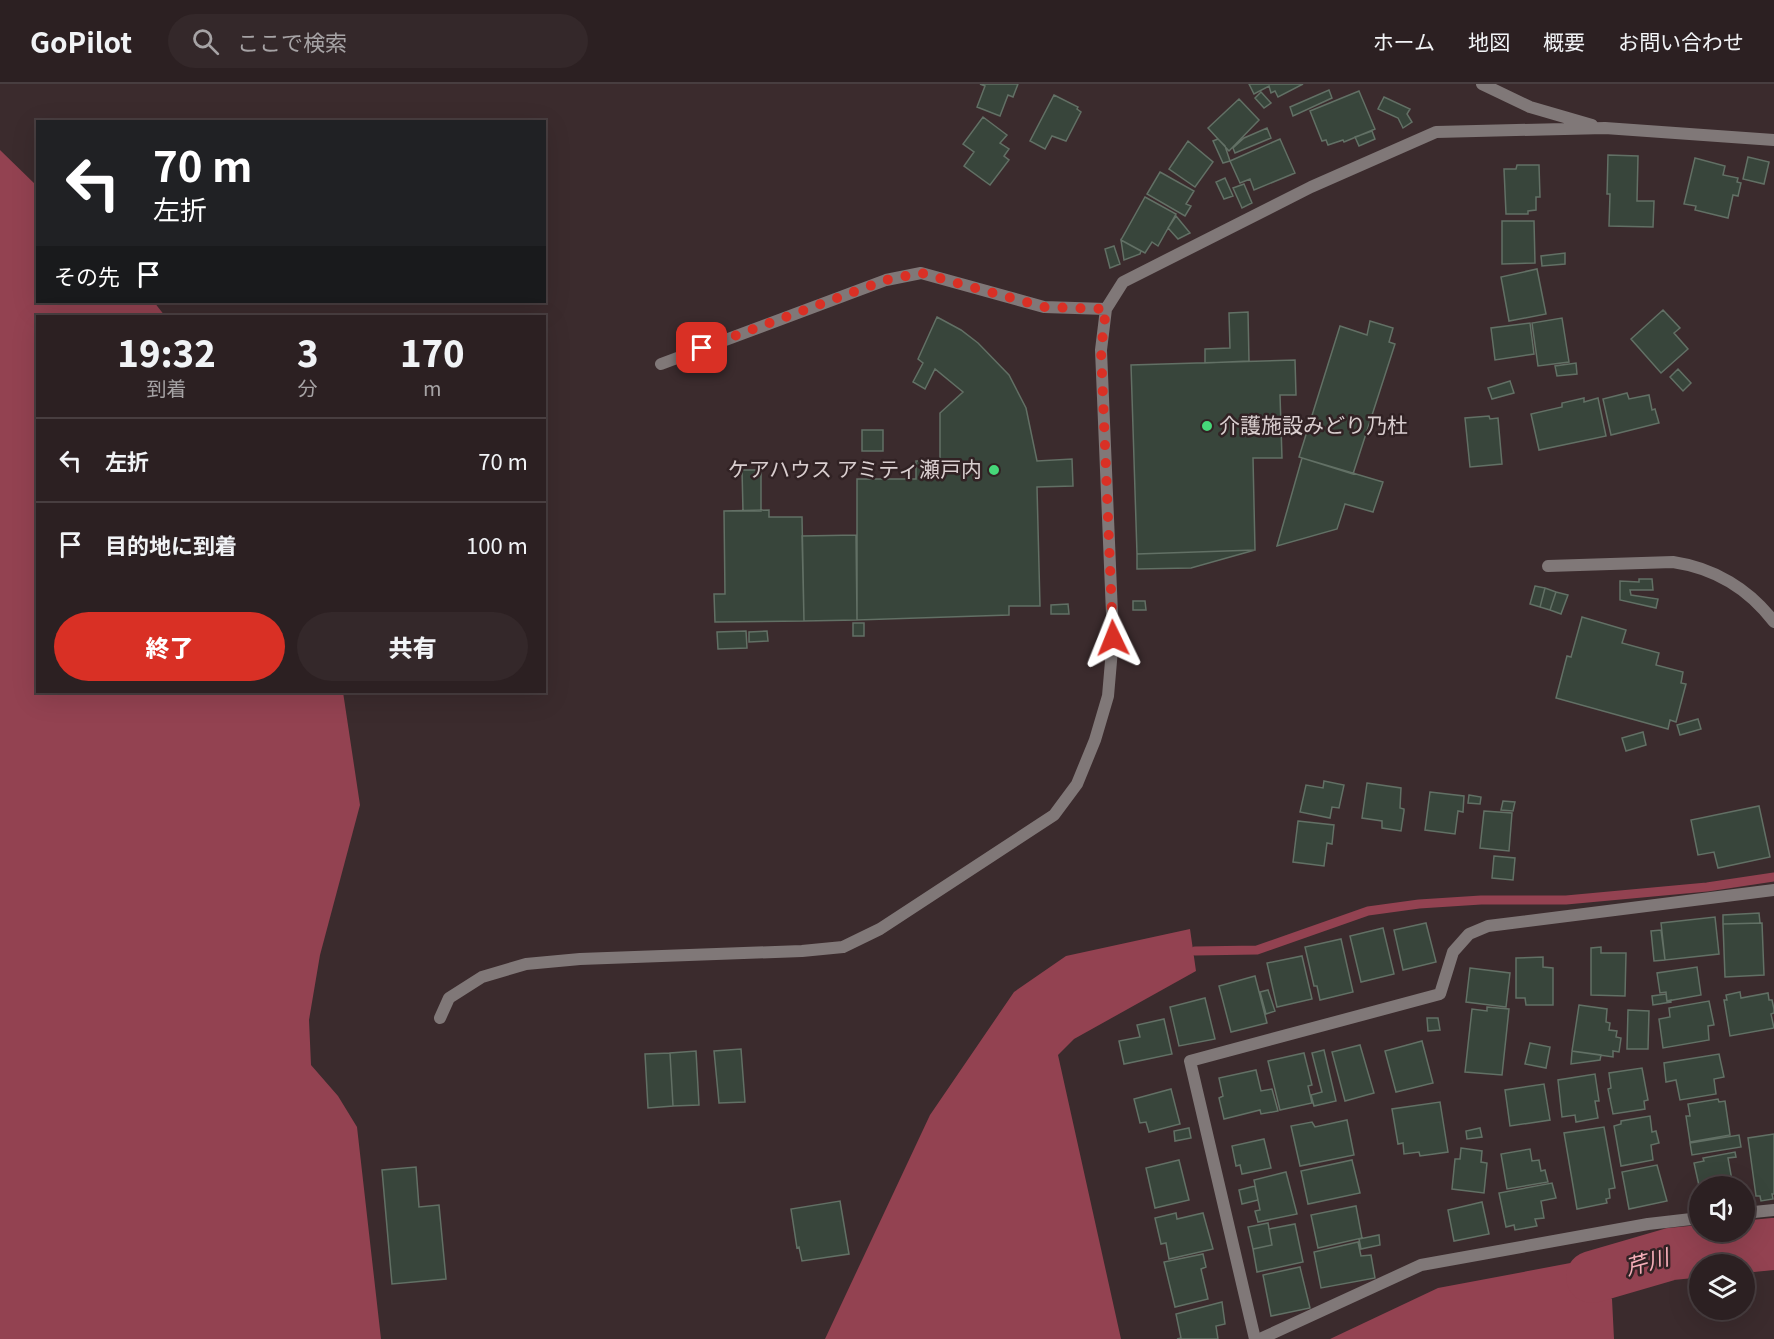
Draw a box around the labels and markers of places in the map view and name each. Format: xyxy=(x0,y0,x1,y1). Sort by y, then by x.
pin xyxy=(676,322,727,373)
place label: 介護施設みどり乃杜 xyxy=(1219,409,1408,439)
marker: 介護施設みどり乃杜 xyxy=(1200,419,1214,433)
place label: ケアハウス アミティ瀬戸内 xyxy=(728,453,982,483)
marker: ケアハウス アミティ瀬戸内 xyxy=(987,463,1001,477)

